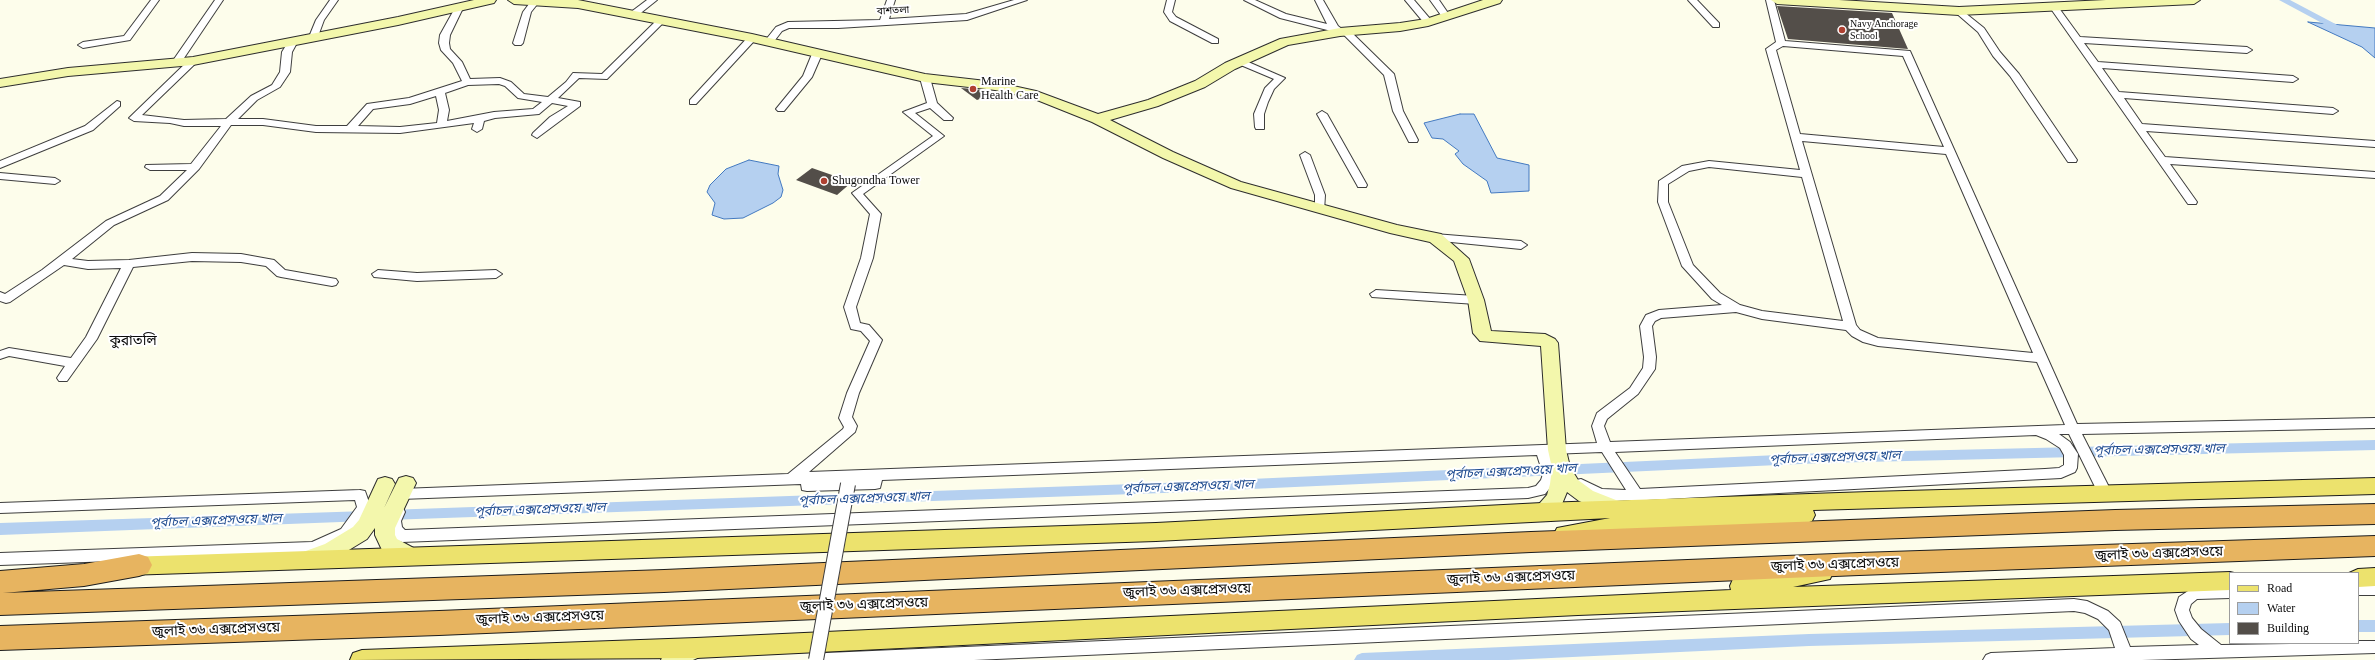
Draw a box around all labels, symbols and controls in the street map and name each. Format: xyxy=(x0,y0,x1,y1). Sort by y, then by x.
street label: বাশতলা xyxy=(876,4,910,18)
place label: Navy Anchorage School xyxy=(1850,18,1918,42)
marker: Navy Anchorage School xyxy=(1837,25,1847,35)
place label: Marine Health Care xyxy=(981,75,1039,103)
marker: Marine Health Care xyxy=(968,84,978,94)
place label: Shugondha Tower xyxy=(832,174,919,188)
marker: Shugondha Tower xyxy=(819,176,829,186)
district label: কুরাতলি xyxy=(109,333,157,349)
water label: পূর্বাচল এক্সপ্রেসওয়ে খাল xyxy=(2093,441,2225,459)
water label: পূর্বাচল এক্সপ্রেসওয়ে খাল xyxy=(1769,448,1901,468)
water label: পূর্বাচল এক্সপ্রেসওয়ে খাল xyxy=(1445,461,1577,483)
water label: পূর্বাচল এক্সপ্রেসওয়ে খাল xyxy=(1122,477,1254,497)
water label: পূর্বাচল এক্সপ্রেসওয়ে খাল xyxy=(798,489,930,509)
water label: পূর্বাচল এক্সপ্রেসওয়ে খাল xyxy=(474,500,606,520)
water label: পূর্বাচল এক্সপ্রেসওয়ে খাল xyxy=(150,511,282,531)
street label: জুলাই ৩৬ এক্সপ্রেসওয়ে xyxy=(2095,543,2223,565)
street label: জুলাই ৩৬ এক্সপ্রেসওয়ে xyxy=(1771,554,1899,576)
street label: জুলাই ৩৬ এক্সপ্রেসওয়ে xyxy=(1447,567,1575,589)
legend xyxy=(2229,572,2359,644)
street label: জুলাই ৩৬ এক্সপ্রেসওয়ে xyxy=(1123,580,1251,602)
text: Road xyxy=(2267,581,2292,595)
street label: জুলাই ৩৬ এক্সপ্রেসওয়ে xyxy=(800,594,928,616)
text: Water xyxy=(2267,601,2295,615)
street label: জুলাই ৩৬ এক্সপ্রেসওয়ে xyxy=(476,607,604,629)
street label: জুলাই ৩৬ এক্সপ্রেসওয়ে xyxy=(152,619,280,641)
text: Building xyxy=(2267,621,2309,635)

